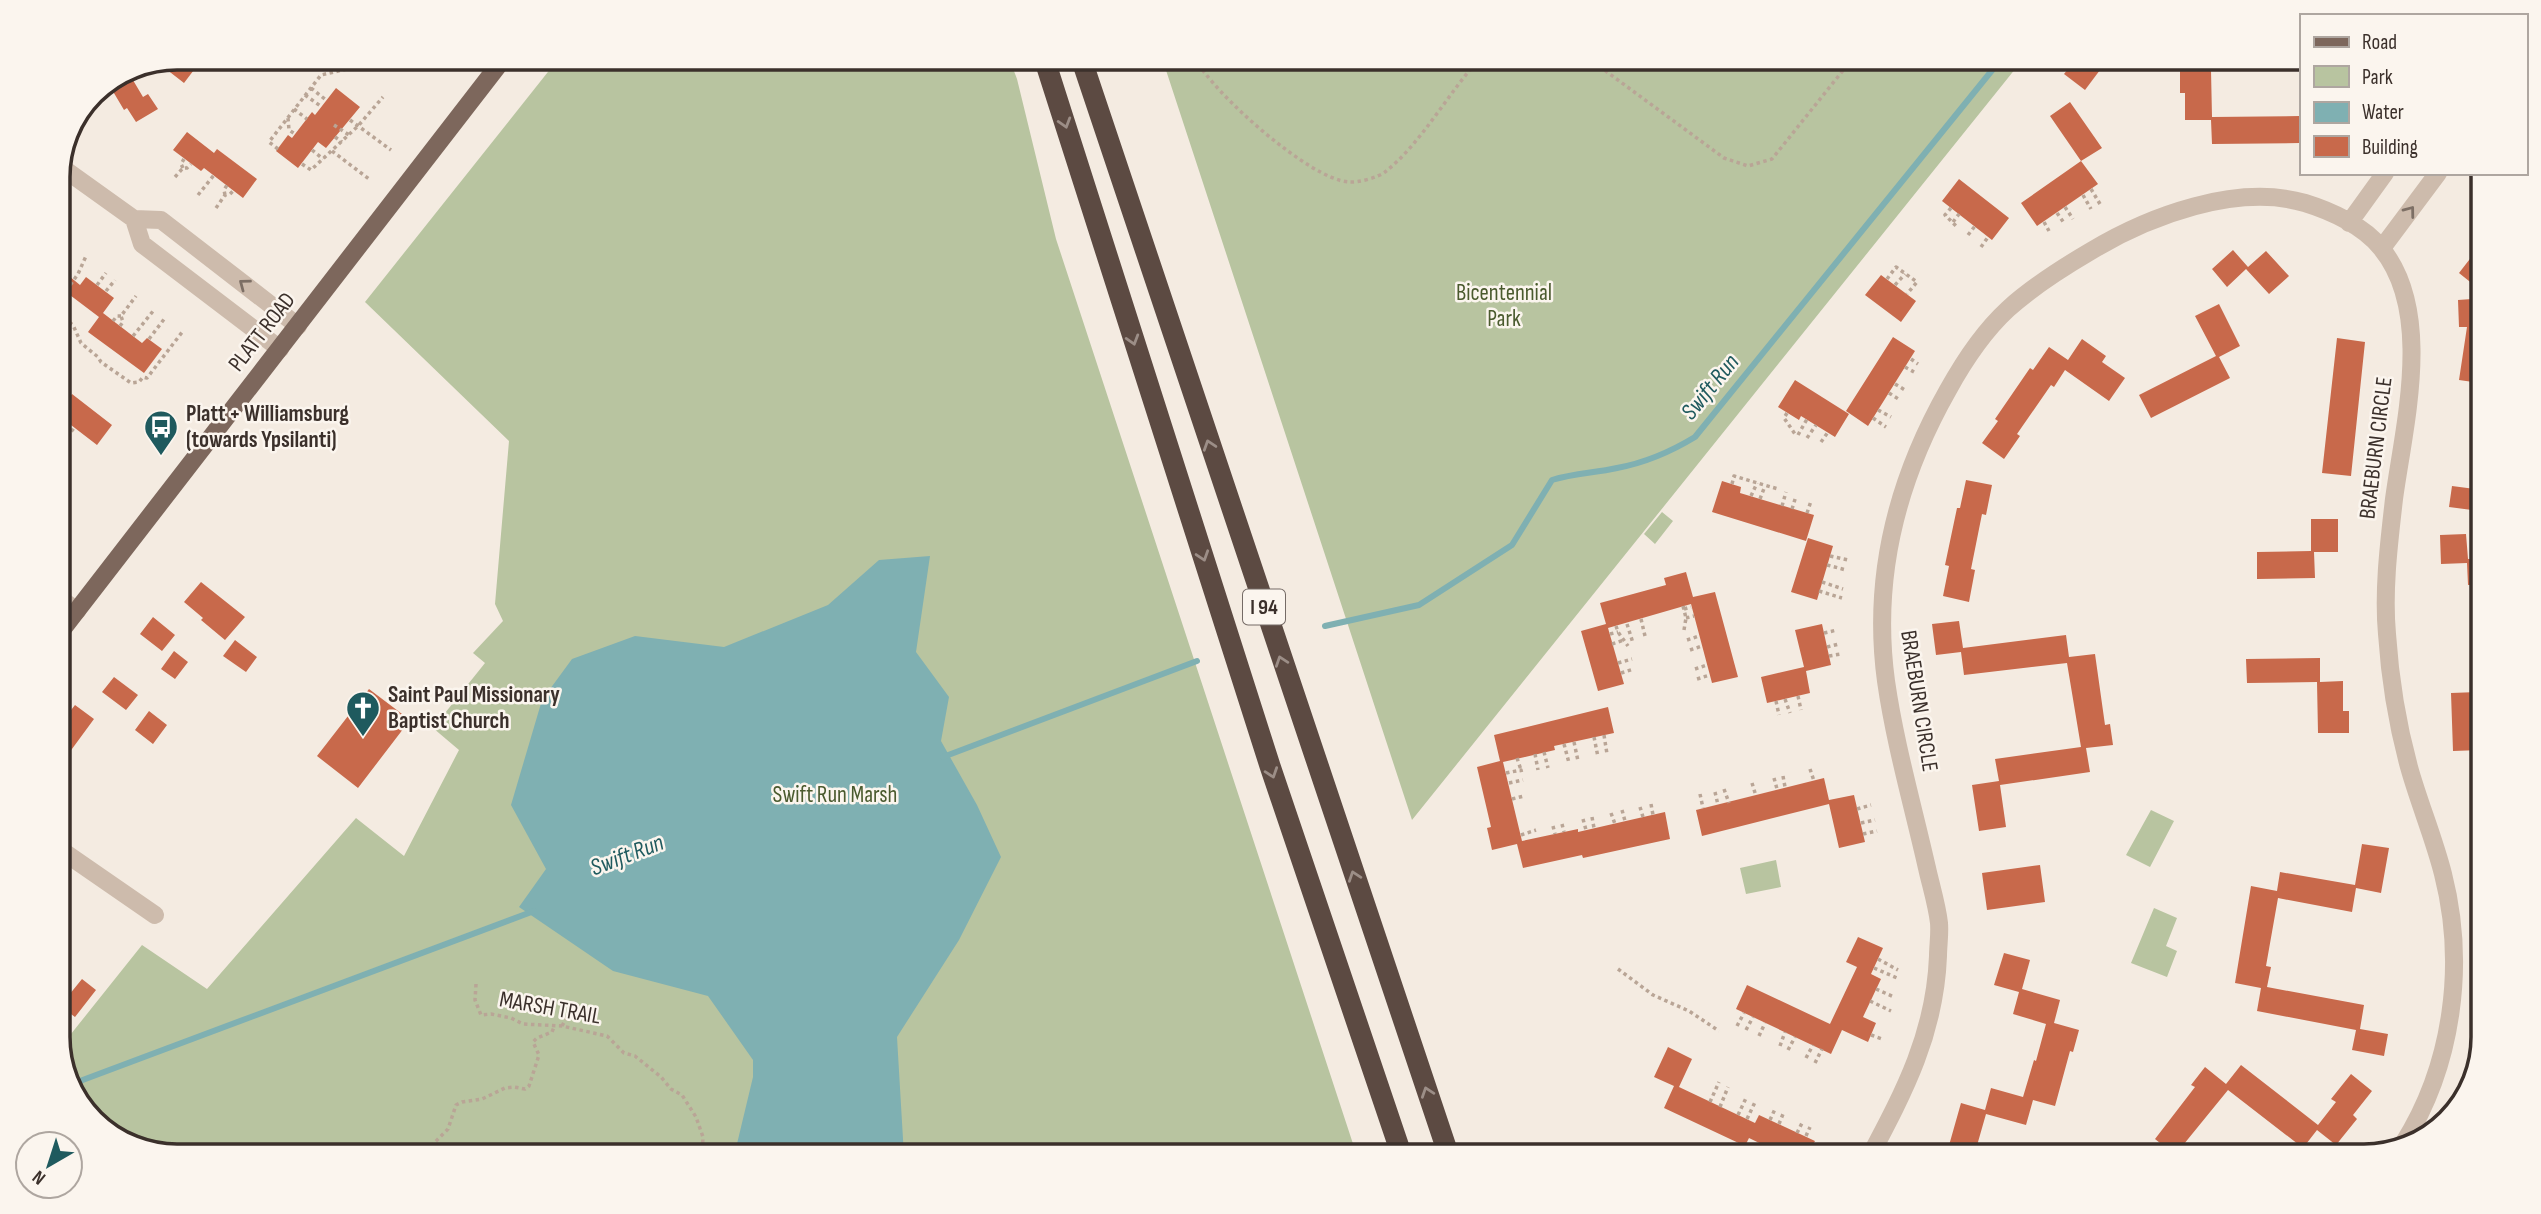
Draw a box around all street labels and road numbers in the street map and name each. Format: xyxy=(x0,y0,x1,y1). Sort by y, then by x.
street label: PLATT ROAD xyxy=(222,287,302,377)
street label: BRAEBURN CIRCLE xyxy=(2353,375,2399,521)
road number: I 94 xyxy=(1243,590,1285,624)
street label: BRAEBURN CIRCLE xyxy=(1894,628,1944,774)
street label: MARSH TRAIL xyxy=(497,985,603,1031)

